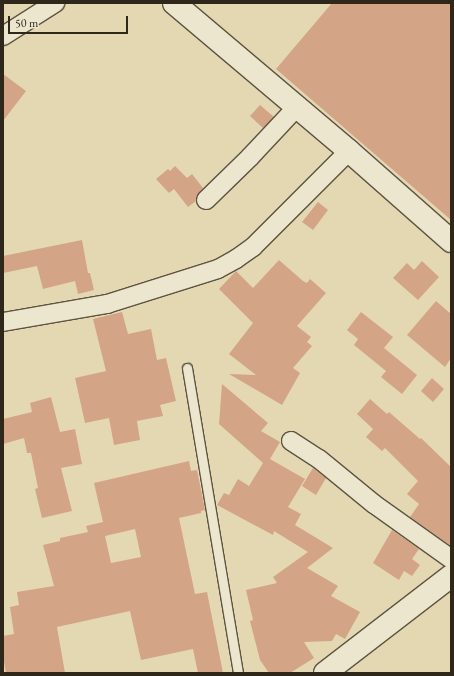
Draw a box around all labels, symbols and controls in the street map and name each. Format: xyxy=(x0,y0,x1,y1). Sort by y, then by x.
scale bar xyxy=(10,8,130,34)
text: 50 m xyxy=(15,15,38,31)

